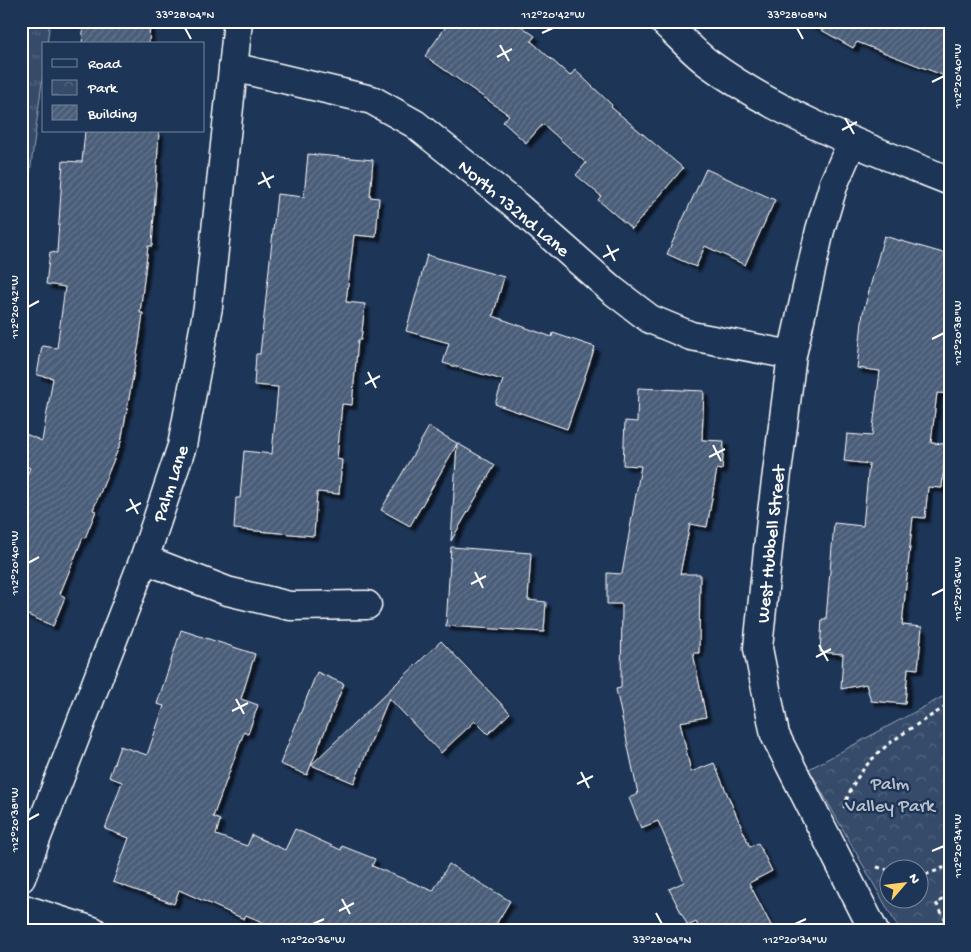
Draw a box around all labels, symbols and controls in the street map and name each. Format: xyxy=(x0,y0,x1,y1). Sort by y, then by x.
text: 33°28'04"N xyxy=(155,9,215,23)
text: 112°20'42"W xyxy=(520,9,585,23)
text: 33°28'08"N xyxy=(766,9,827,23)
legend xyxy=(42,42,205,132)
text: 112°20'40"W xyxy=(952,44,966,109)
text: Road xyxy=(88,56,122,74)
text: Park xyxy=(87,80,118,98)
text: Building xyxy=(87,106,137,124)
street label: North 132nd Lane xyxy=(452,156,574,263)
text: 112°20'42"W xyxy=(9,275,23,340)
text: 112°20'38"W xyxy=(952,301,966,366)
street label: Palm Lane xyxy=(149,443,196,526)
street label: West Hubbell Street xyxy=(753,462,792,624)
text: 112°20'40"W xyxy=(9,531,23,596)
text: 112°20'36"W xyxy=(952,557,966,622)
park label: Palm Valley Park xyxy=(844,774,936,819)
text: 112°20'38"W xyxy=(9,788,23,853)
text: 112°20'34"W xyxy=(952,814,966,879)
north arrow xyxy=(878,860,928,910)
text: N xyxy=(904,871,923,887)
text: 112°20'36"W xyxy=(280,934,345,948)
text: 33°28'04"N xyxy=(632,934,692,948)
text: 112°20'34"W xyxy=(762,934,827,948)

